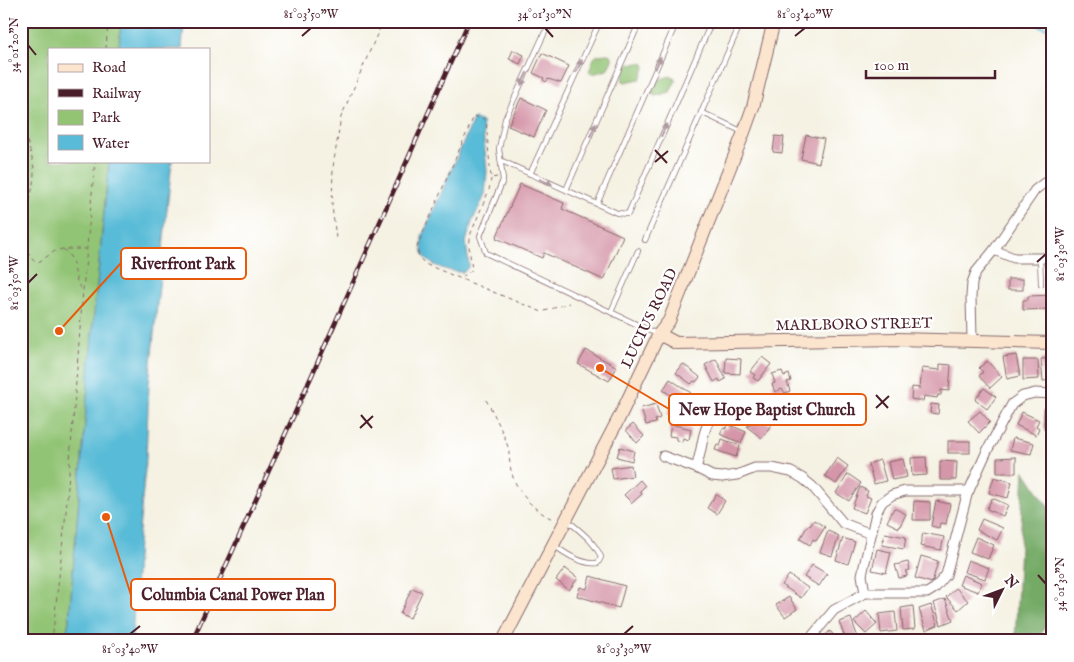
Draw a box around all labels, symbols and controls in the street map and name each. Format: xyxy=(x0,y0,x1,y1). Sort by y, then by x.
text: 81°03'50"W xyxy=(284,7,339,22)
text: 34°01'30"N xyxy=(518,7,573,22)
text: 81°03'40"W xyxy=(777,7,833,22)
text: 34°01'20"N xyxy=(7,17,22,73)
legend xyxy=(48,48,210,162)
scale bar xyxy=(866,48,995,80)
one-way arrow xyxy=(655,56,663,70)
text: 100 m xyxy=(874,56,910,75)
text: Road xyxy=(92,58,127,77)
one-way arrow xyxy=(575,59,583,73)
one-way arrow xyxy=(520,71,528,86)
text: Railway xyxy=(92,84,142,103)
text: Park xyxy=(92,108,122,127)
one-way arrow xyxy=(589,123,597,137)
one-way arrow xyxy=(661,123,669,137)
text: Water xyxy=(92,134,130,153)
one-way arrow xyxy=(539,178,553,186)
text: 81°03'30"W xyxy=(1053,226,1068,281)
callout: Riverfront Park xyxy=(121,248,246,279)
text: 81°03'50"W xyxy=(7,255,22,310)
text: Riverfront Park xyxy=(131,255,236,275)
street label: LUCIUS ROAD xyxy=(617,265,682,371)
street label: MARLBORO STREET xyxy=(775,314,933,335)
callout: New Hope Baptist Church xyxy=(669,394,866,425)
text: New Hope Baptist Church xyxy=(678,401,856,421)
text: 34°01'30"N xyxy=(1053,556,1068,611)
north arrow xyxy=(976,564,1026,614)
text: N xyxy=(1000,571,1022,592)
callout: Columbia Canal Power Plan xyxy=(131,579,335,610)
text: Columbia Canal Power Plan xyxy=(141,586,325,606)
text: 81°03'40"W xyxy=(102,642,158,657)
text: 81°03'30"W xyxy=(597,642,652,657)

